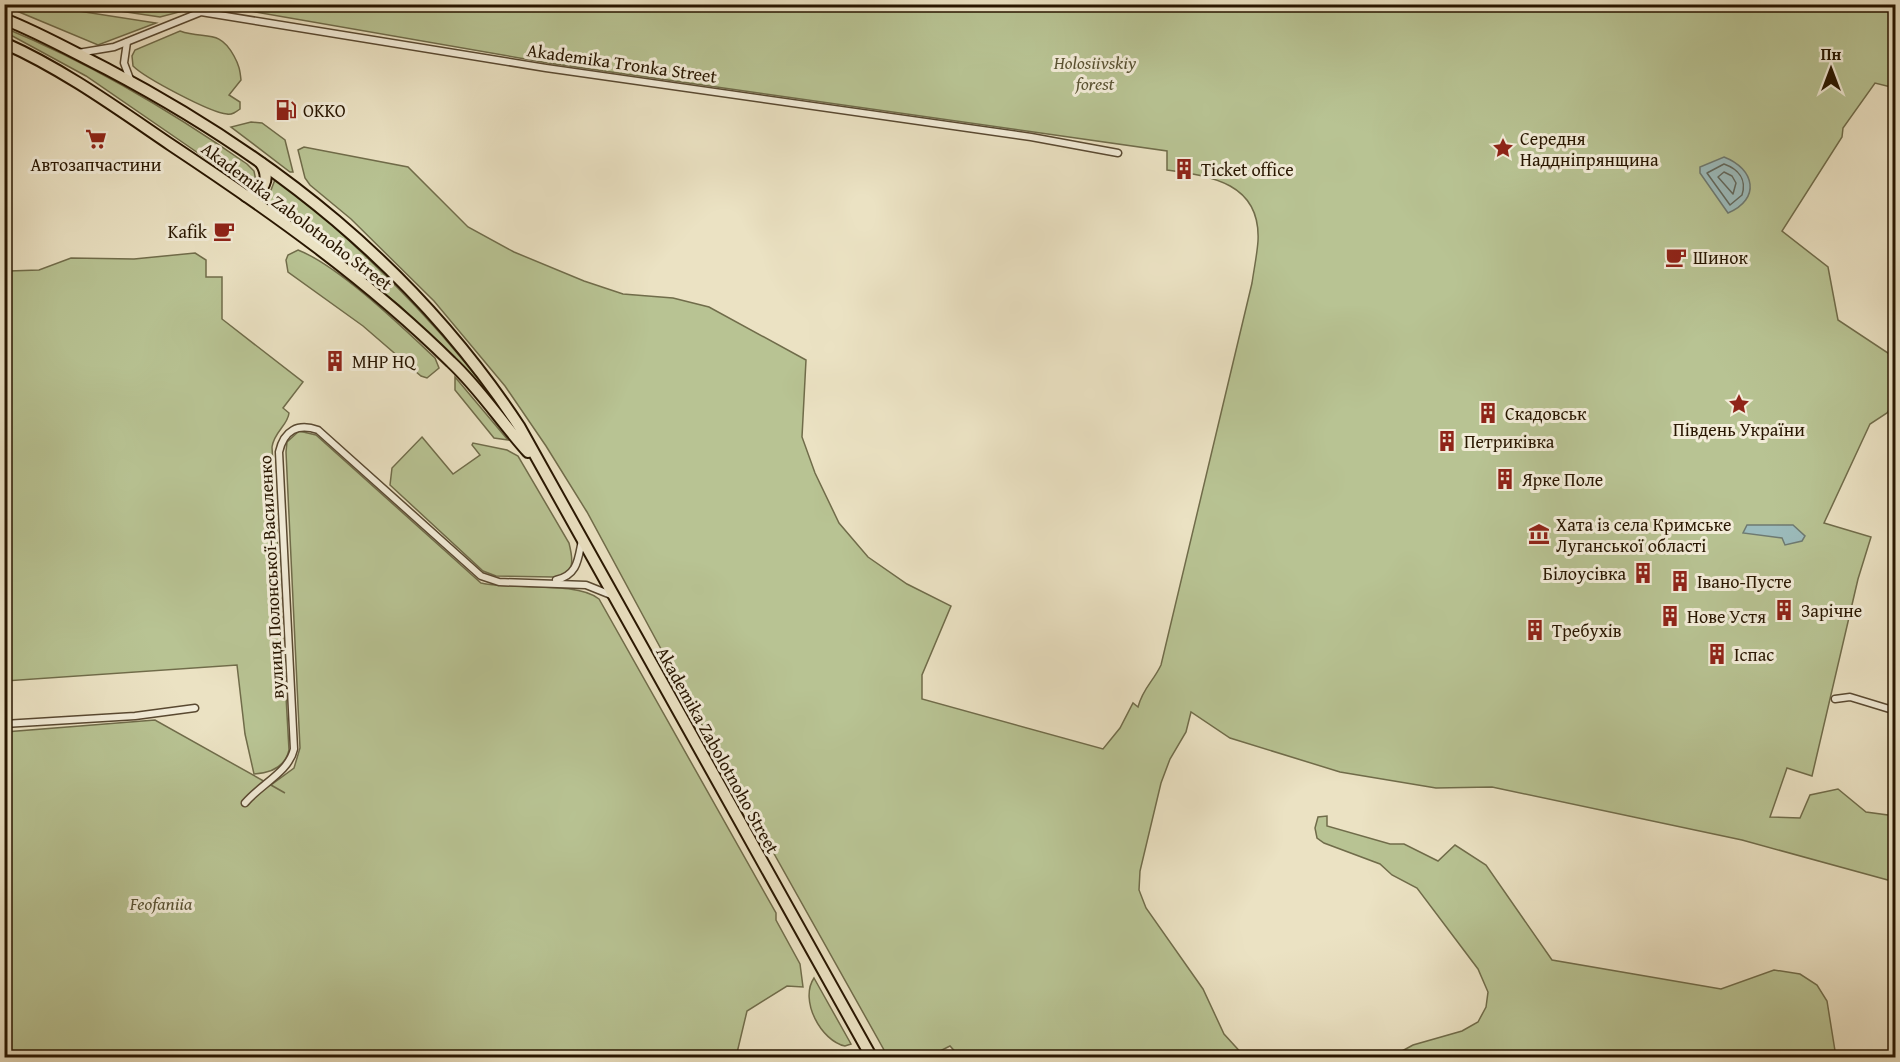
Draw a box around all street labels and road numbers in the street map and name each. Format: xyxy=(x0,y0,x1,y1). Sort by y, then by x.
street label: Akademika Tronka Street xyxy=(525,36,719,90)
street label: Akademika Zabolotnoho Street xyxy=(196,135,399,297)
street label: вулиця Полонської-Василенко xyxy=(251,455,291,699)
street label: Akademika Zabolotnoho Street xyxy=(650,641,787,859)

